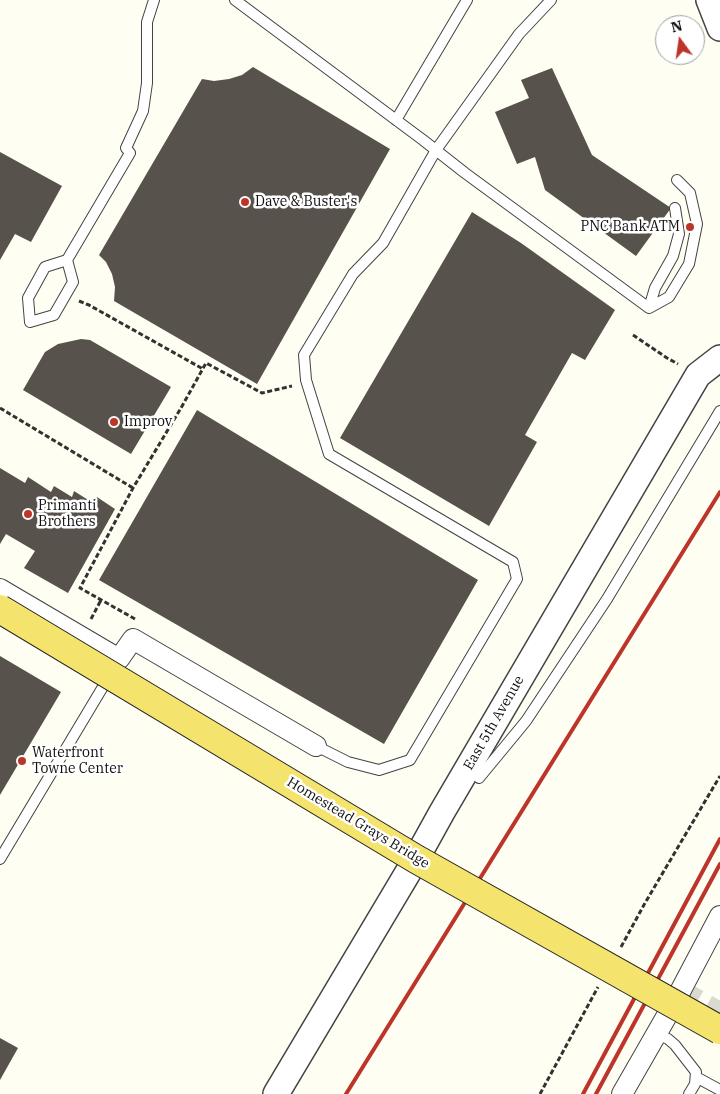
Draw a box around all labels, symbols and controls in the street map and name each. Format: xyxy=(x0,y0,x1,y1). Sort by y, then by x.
north arrow xyxy=(655,15,705,65)
text: N xyxy=(669,16,684,36)
place label: Dave & Buster's xyxy=(255,194,357,210)
marker: Dave & Buster's xyxy=(239,196,251,208)
place label: PNC Bank ATM xyxy=(580,219,680,235)
marker: PNC Bank ATM xyxy=(684,221,696,233)
place label: Improv xyxy=(124,414,172,430)
marker: Improv xyxy=(108,416,120,428)
place label: Primanti Brothers xyxy=(38,498,97,530)
marker: Primanti Brothers xyxy=(22,508,34,520)
street label: East 5th Avenue xyxy=(460,673,528,773)
place label: Waterfront Towne Center xyxy=(32,745,123,778)
marker: Waterfront Towne Center xyxy=(16,755,28,767)
street label: Homestead Grays Bridge xyxy=(284,774,432,872)

